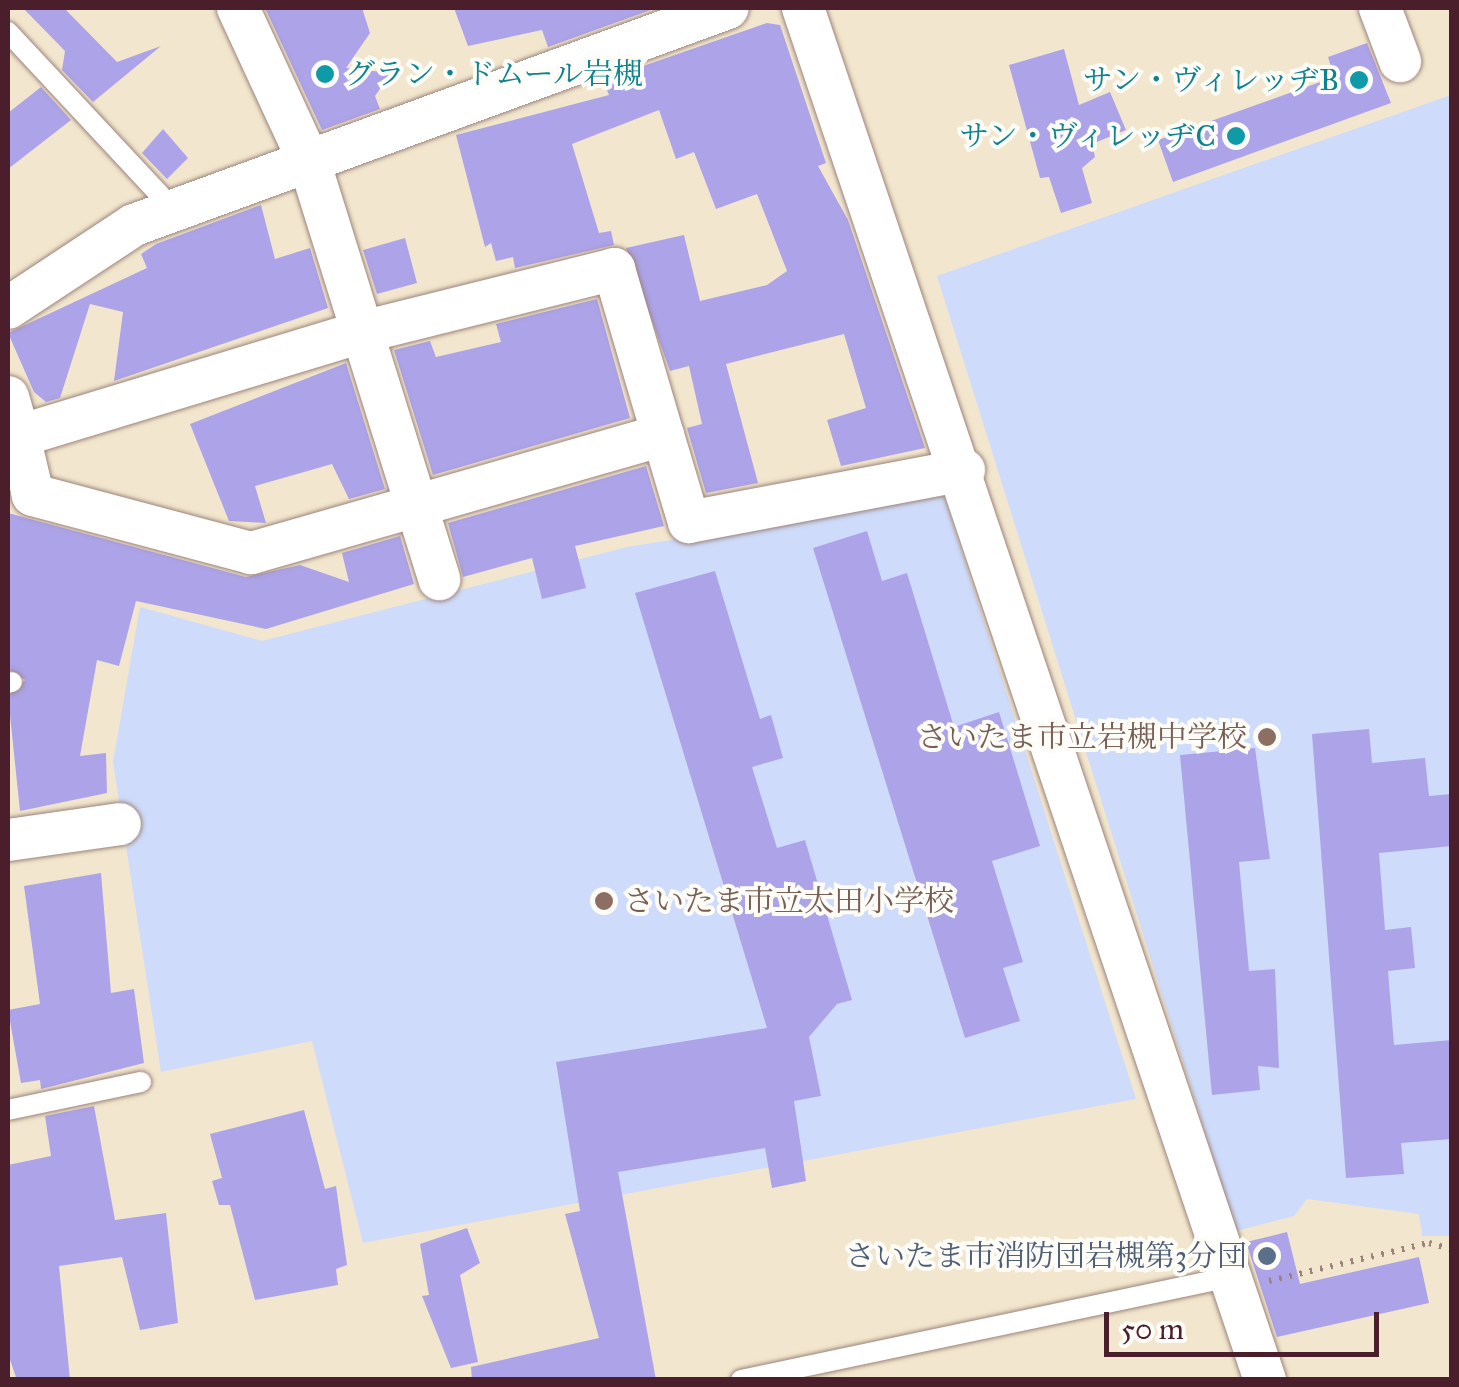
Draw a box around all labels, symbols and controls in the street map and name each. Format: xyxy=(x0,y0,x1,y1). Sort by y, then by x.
place label: グラン・ドムール岩槻 xyxy=(345,56,643,92)
place label: サン・ヴィレッヂB xyxy=(1079,62,1339,98)
marker: グラン・ドムール岩槻 xyxy=(314,63,336,85)
marker: サン・ヴィレッヂB xyxy=(1348,69,1370,91)
place label: サン・ヴィレッヂC xyxy=(956,118,1216,154)
marker: サン・ヴィレッヂC xyxy=(1225,125,1247,147)
place label: さいたま市立岩槻中学校 xyxy=(917,719,1247,755)
marker: さいたま市立岩槻中学校 xyxy=(1256,726,1278,748)
place label: さいたま市立太田小学校 xyxy=(624,883,954,919)
marker: さいたま市立太田小学校 xyxy=(593,890,615,912)
place label: さいたま市消防団岩槻第3分団 xyxy=(845,1238,1247,1274)
marker: さいたま市消防団岩槻第3分団 xyxy=(1256,1245,1278,1267)
scale bar xyxy=(1109,1292,1384,1354)
text: 50 m xyxy=(1121,1311,1184,1347)

